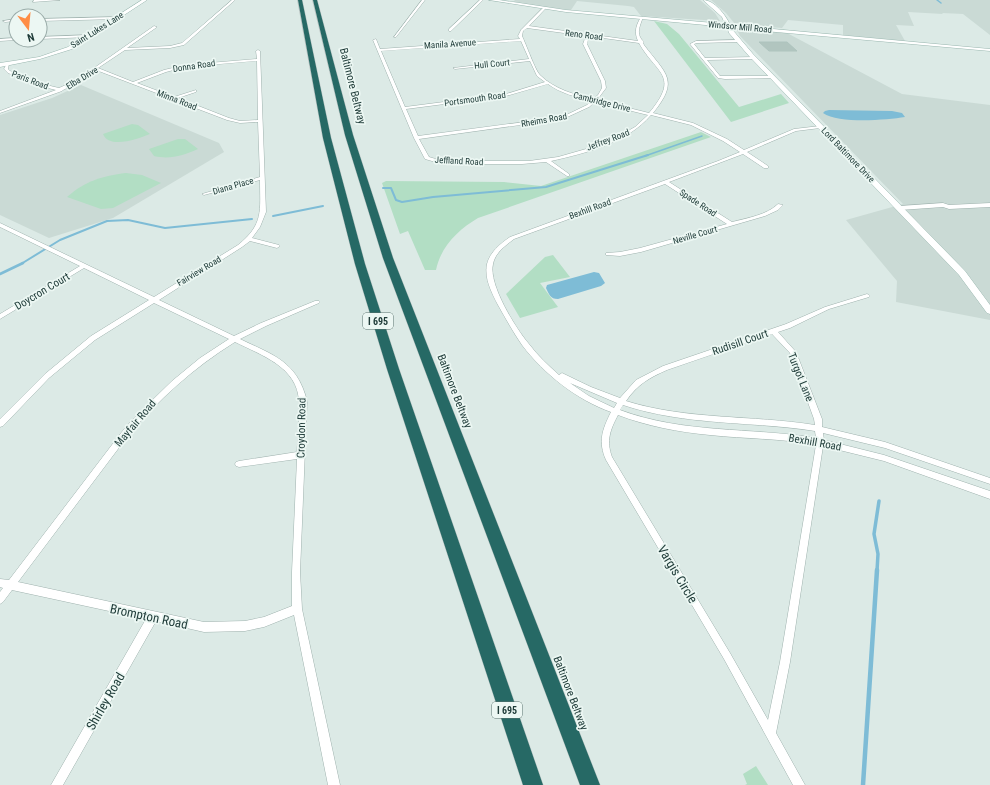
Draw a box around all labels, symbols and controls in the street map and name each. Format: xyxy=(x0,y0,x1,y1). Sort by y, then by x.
north arrow xyxy=(8,8,48,48)
street label: Saint Lukes Lane xyxy=(69,10,125,50)
street label: Windsor Mill Road xyxy=(708,19,772,35)
street label: Reno Road xyxy=(565,28,603,42)
text: N xyxy=(25,30,36,44)
street label: Manila Avenue xyxy=(424,37,476,51)
street label: Baltimore Beltway xyxy=(337,47,368,126)
street label: Hull Court xyxy=(474,57,511,71)
street label: Donna Road xyxy=(172,58,216,74)
street label: Elba Drive xyxy=(64,65,100,91)
street label: Paris Road xyxy=(10,68,50,92)
street label: Minna Road xyxy=(156,88,198,112)
street label: Portsmouth Road xyxy=(444,90,506,108)
street label: Cambridge Drive xyxy=(572,90,632,114)
street label: Rheims Road xyxy=(520,111,568,129)
street label: Lord Baltimore Drive xyxy=(819,126,877,184)
street label: Jeffrey Road xyxy=(585,127,631,153)
street label: Jeffland Road xyxy=(434,155,484,167)
street label: Diana Place xyxy=(211,175,255,197)
street label: Spade Road xyxy=(678,187,718,219)
street label: Bexhill Road xyxy=(568,197,612,221)
street label: Neville Court xyxy=(672,224,719,246)
street label: Fairview Road xyxy=(175,254,223,288)
street label: Doycron Court xyxy=(12,270,72,313)
road number: I 695 xyxy=(363,313,393,329)
street label: Rudisill Court xyxy=(711,327,770,358)
street label: Turgot Lane xyxy=(785,351,816,403)
street label: Baltimore Beltway xyxy=(434,352,475,430)
street label: Mayfair Road xyxy=(112,397,159,449)
street label: Croydon Road xyxy=(294,398,309,458)
street label: Bexhill Road xyxy=(787,431,842,454)
street label: Vargis Circle xyxy=(654,543,701,606)
street label: Brompton Road xyxy=(109,601,189,632)
street label: Baltimore Beltway xyxy=(550,654,591,732)
street label: Shirley Road xyxy=(83,670,128,732)
road number: I 695 xyxy=(492,702,522,718)

